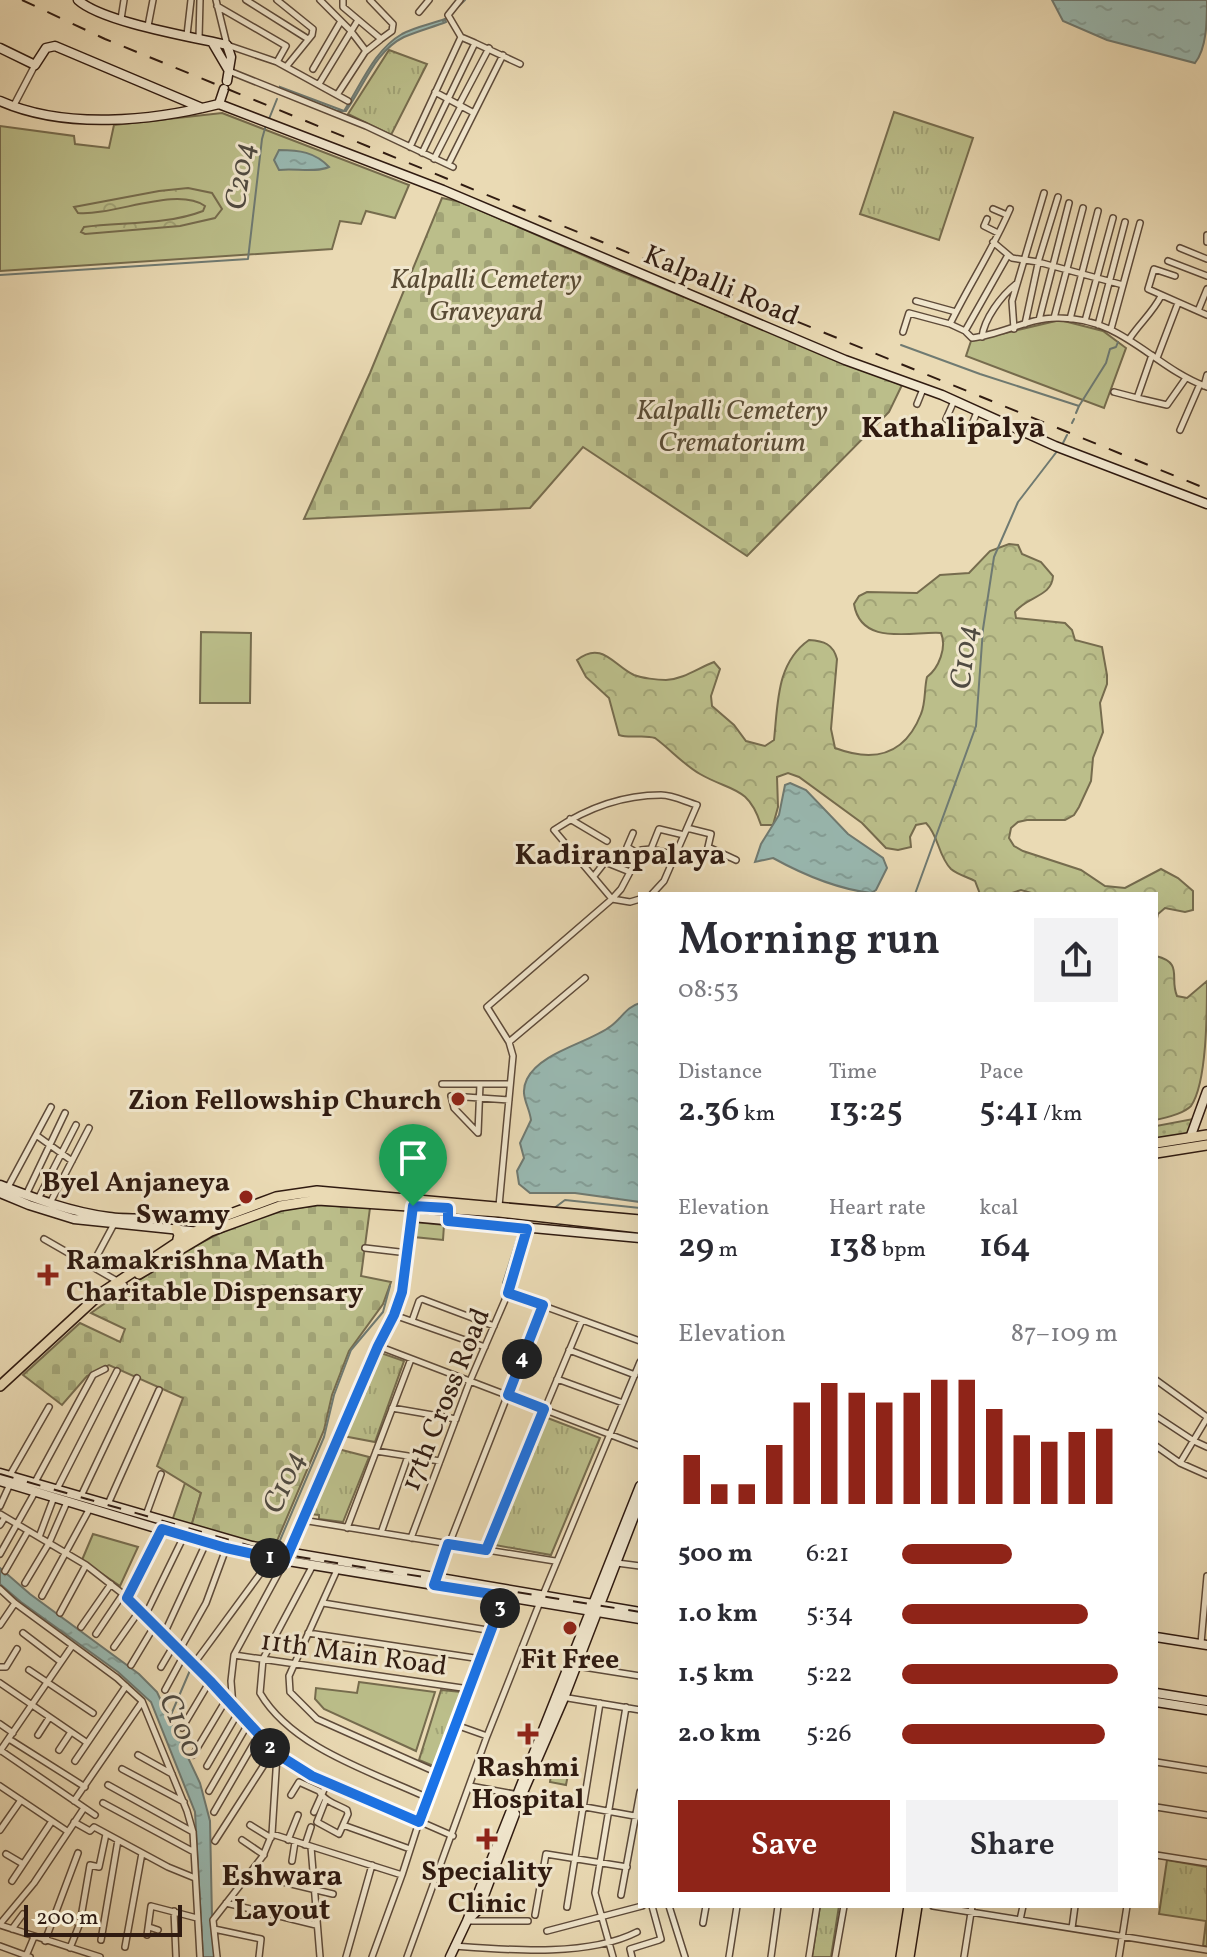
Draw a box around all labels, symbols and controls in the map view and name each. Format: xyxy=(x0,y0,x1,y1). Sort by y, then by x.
water label: C204 xyxy=(215,140,266,213)
street label: Kalpalli Road xyxy=(637,236,805,337)
park label: Kalpalli Cemetery Graveyard xyxy=(390,261,582,332)
park label: Kalpalli Cemetery Crematorium xyxy=(636,392,828,463)
district label: Kathalipalya xyxy=(861,408,1045,450)
water label: C104 xyxy=(941,623,989,691)
district label: Kadiranpalaya xyxy=(514,835,726,877)
text: Morning run xyxy=(678,911,940,972)
button: share xyxy=(1034,918,1118,1002)
text: 08:53 xyxy=(678,972,739,1008)
text: Distance xyxy=(678,1057,762,1088)
text: Time xyxy=(829,1057,877,1088)
text: Pace xyxy=(979,1057,1023,1088)
place label: Zion Fellowship Church xyxy=(128,1082,442,1121)
text: 2.36 xyxy=(678,1088,739,1135)
text: 13:25 xyxy=(829,1088,903,1135)
text: 5:41 xyxy=(979,1088,1039,1135)
marker: Zion Fellowship Church xyxy=(449,1090,467,1108)
text: km xyxy=(739,1099,775,1130)
text: /km xyxy=(1039,1099,1083,1130)
pin xyxy=(379,1124,447,1206)
icon: arrive xyxy=(391,1136,435,1180)
place label: Byel Anjaneya Swamy xyxy=(42,1164,230,1235)
marker: Byel Anjaneya Swamy xyxy=(237,1188,255,1206)
text: Elevation xyxy=(678,1193,769,1224)
text: Heart rate xyxy=(829,1193,926,1224)
text: kcal xyxy=(979,1193,1018,1224)
text: 29 xyxy=(678,1224,714,1271)
text: 138 xyxy=(829,1224,878,1271)
text: 164 xyxy=(979,1224,1031,1271)
text: m xyxy=(714,1235,738,1266)
text: bpm xyxy=(878,1235,926,1266)
place label: Ramakrishna Math Charitable Dispensary xyxy=(66,1242,364,1313)
marker: Ramakrishna Math Charitable Dispensary xyxy=(37,1264,59,1286)
street label: 17th Cross Road xyxy=(392,1303,501,1497)
text: Elevation xyxy=(678,1316,786,1352)
text: 87–109 m xyxy=(1011,1316,1118,1352)
pin: 4 xyxy=(502,1339,542,1379)
text: 4 xyxy=(515,1343,529,1374)
water label: C104 xyxy=(253,1445,317,1521)
text: 500 m xyxy=(678,1536,753,1572)
text: 6:21 xyxy=(806,1536,849,1572)
pin: 1 xyxy=(250,1538,290,1578)
text: 1 xyxy=(266,1542,274,1573)
pin: 3 xyxy=(480,1588,520,1628)
text: 3 xyxy=(494,1592,506,1623)
text: 1.0 km xyxy=(678,1596,758,1632)
text: 5:34 xyxy=(806,1596,854,1632)
marker: Fit Free xyxy=(561,1619,579,1637)
street label: 11th Main Road xyxy=(258,1622,449,1687)
place label: Fit Free xyxy=(521,1641,619,1680)
text: 1.5 km xyxy=(678,1656,754,1692)
text: 5:22 xyxy=(806,1656,853,1692)
water label: C100 xyxy=(147,1686,213,1765)
text: 2.0 km xyxy=(678,1716,761,1752)
text: 5:26 xyxy=(806,1716,852,1752)
marker: Rashmi Hospital xyxy=(517,1723,539,1745)
pin: 2 xyxy=(250,1728,290,1768)
text: 2 xyxy=(264,1732,276,1763)
place label: Rashmi Hospital xyxy=(471,1749,585,1820)
button: Save xyxy=(678,1800,890,1892)
button: Share xyxy=(906,1800,1118,1892)
marker: Speciality Clinic xyxy=(476,1828,498,1850)
place label: Speciality Clinic xyxy=(421,1853,553,1924)
district label: Eshwara Layout xyxy=(221,1856,343,1932)
scale bar xyxy=(24,1901,182,1937)
text: 200 m xyxy=(36,1903,98,1934)

